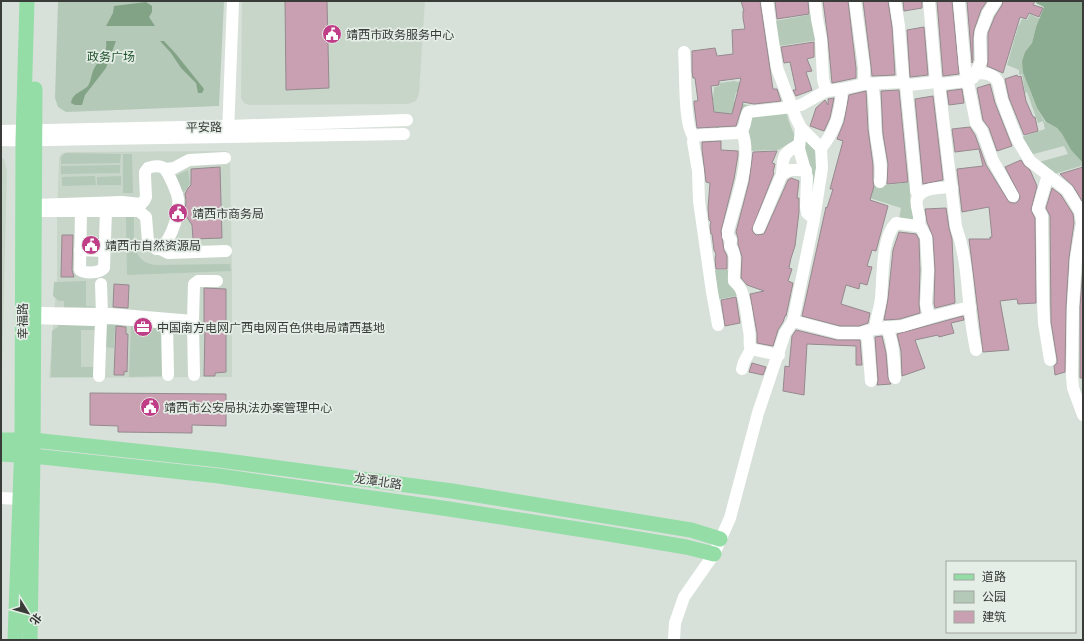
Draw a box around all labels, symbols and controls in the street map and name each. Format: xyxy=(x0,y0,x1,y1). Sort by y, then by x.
public building icon: 靖西市政务服务中心 xyxy=(321,23,343,45)
place label: 靖西市政务服务中心 xyxy=(346,28,454,41)
park label: 政务广场 xyxy=(87,50,135,63)
street label: 平安路 xyxy=(186,120,222,134)
public building icon: 靖西市商务局 xyxy=(167,202,189,224)
place label: 靖西市商务局 xyxy=(192,207,264,220)
public building icon: 靖西市自然资源局 xyxy=(80,234,102,256)
place label: 靖西市自然资源局 xyxy=(105,239,201,252)
street label: 幸福路 xyxy=(16,303,29,339)
office icon: 中国南方电网广西电网百色供电局靖西基地 xyxy=(132,316,154,338)
place label: 中国南方电网广西电网百色供电局靖西基地 xyxy=(157,321,385,334)
public building icon: 靖西市公安局执法办案管理中心 xyxy=(139,396,161,418)
place label: 靖西市公安局执法办案管理中心 xyxy=(164,401,332,414)
street label: 龙潭北路 xyxy=(353,471,403,491)
legend xyxy=(946,561,1076,633)
text: 道路 xyxy=(982,570,1006,583)
text: 公园 xyxy=(982,590,1006,603)
north arrow xyxy=(8,593,48,633)
text: 建筑 xyxy=(982,610,1006,623)
text: 北 xyxy=(28,611,44,627)

